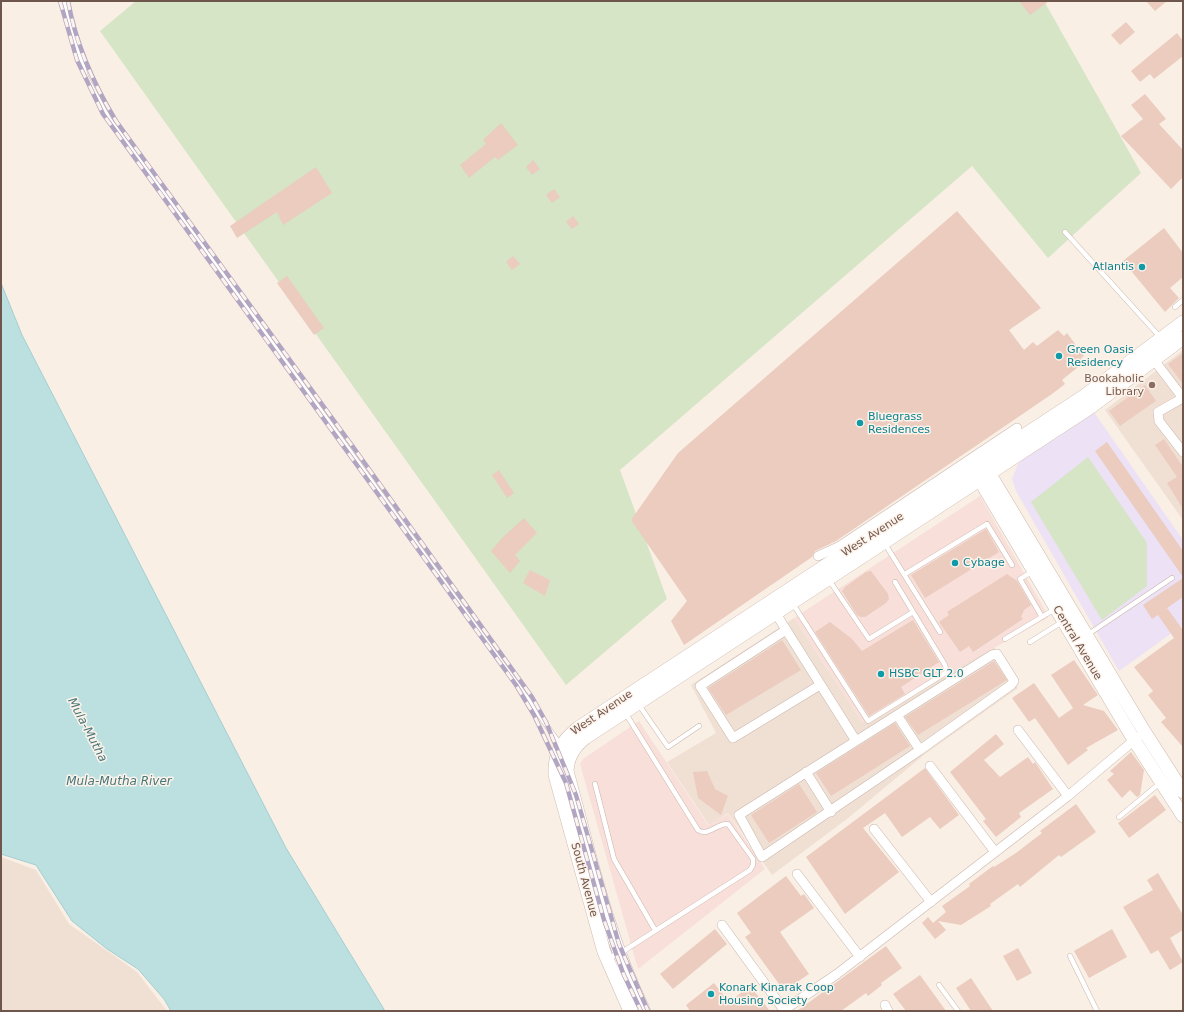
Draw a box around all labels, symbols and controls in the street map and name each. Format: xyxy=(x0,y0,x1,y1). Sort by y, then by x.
place label: Atlantis xyxy=(1092,260,1134,274)
marker: Atlantis xyxy=(1137,262,1147,272)
place label: Green Oasis Residency xyxy=(1067,343,1134,369)
marker: Green Oasis Residency xyxy=(1054,351,1064,361)
place label: Bookaholic Library xyxy=(1084,372,1144,398)
marker: Bookaholic Library xyxy=(1147,380,1157,390)
place label: Bluegrass Residences xyxy=(868,410,930,436)
marker: Bluegrass Residences xyxy=(855,418,865,428)
street label: West Avenue xyxy=(839,510,907,560)
place label: Cybage xyxy=(963,556,1005,570)
marker: Cybage xyxy=(950,558,960,568)
street label: Central Avenue xyxy=(1050,603,1104,683)
place label: HSBC GLT 2.0 xyxy=(889,667,964,681)
marker: HSBC GLT 2.0 xyxy=(876,669,886,679)
street label: West Avenue xyxy=(569,688,635,738)
water label: Mula-Mutha xyxy=(64,695,110,765)
water label: Mula-Mutha River xyxy=(66,775,172,789)
street label: South Avenue xyxy=(568,841,600,919)
place label: Konark Kinarak Coop Housing Society xyxy=(719,981,834,1007)
marker: Konark Kinarak Coop Housing Society xyxy=(706,989,716,999)

